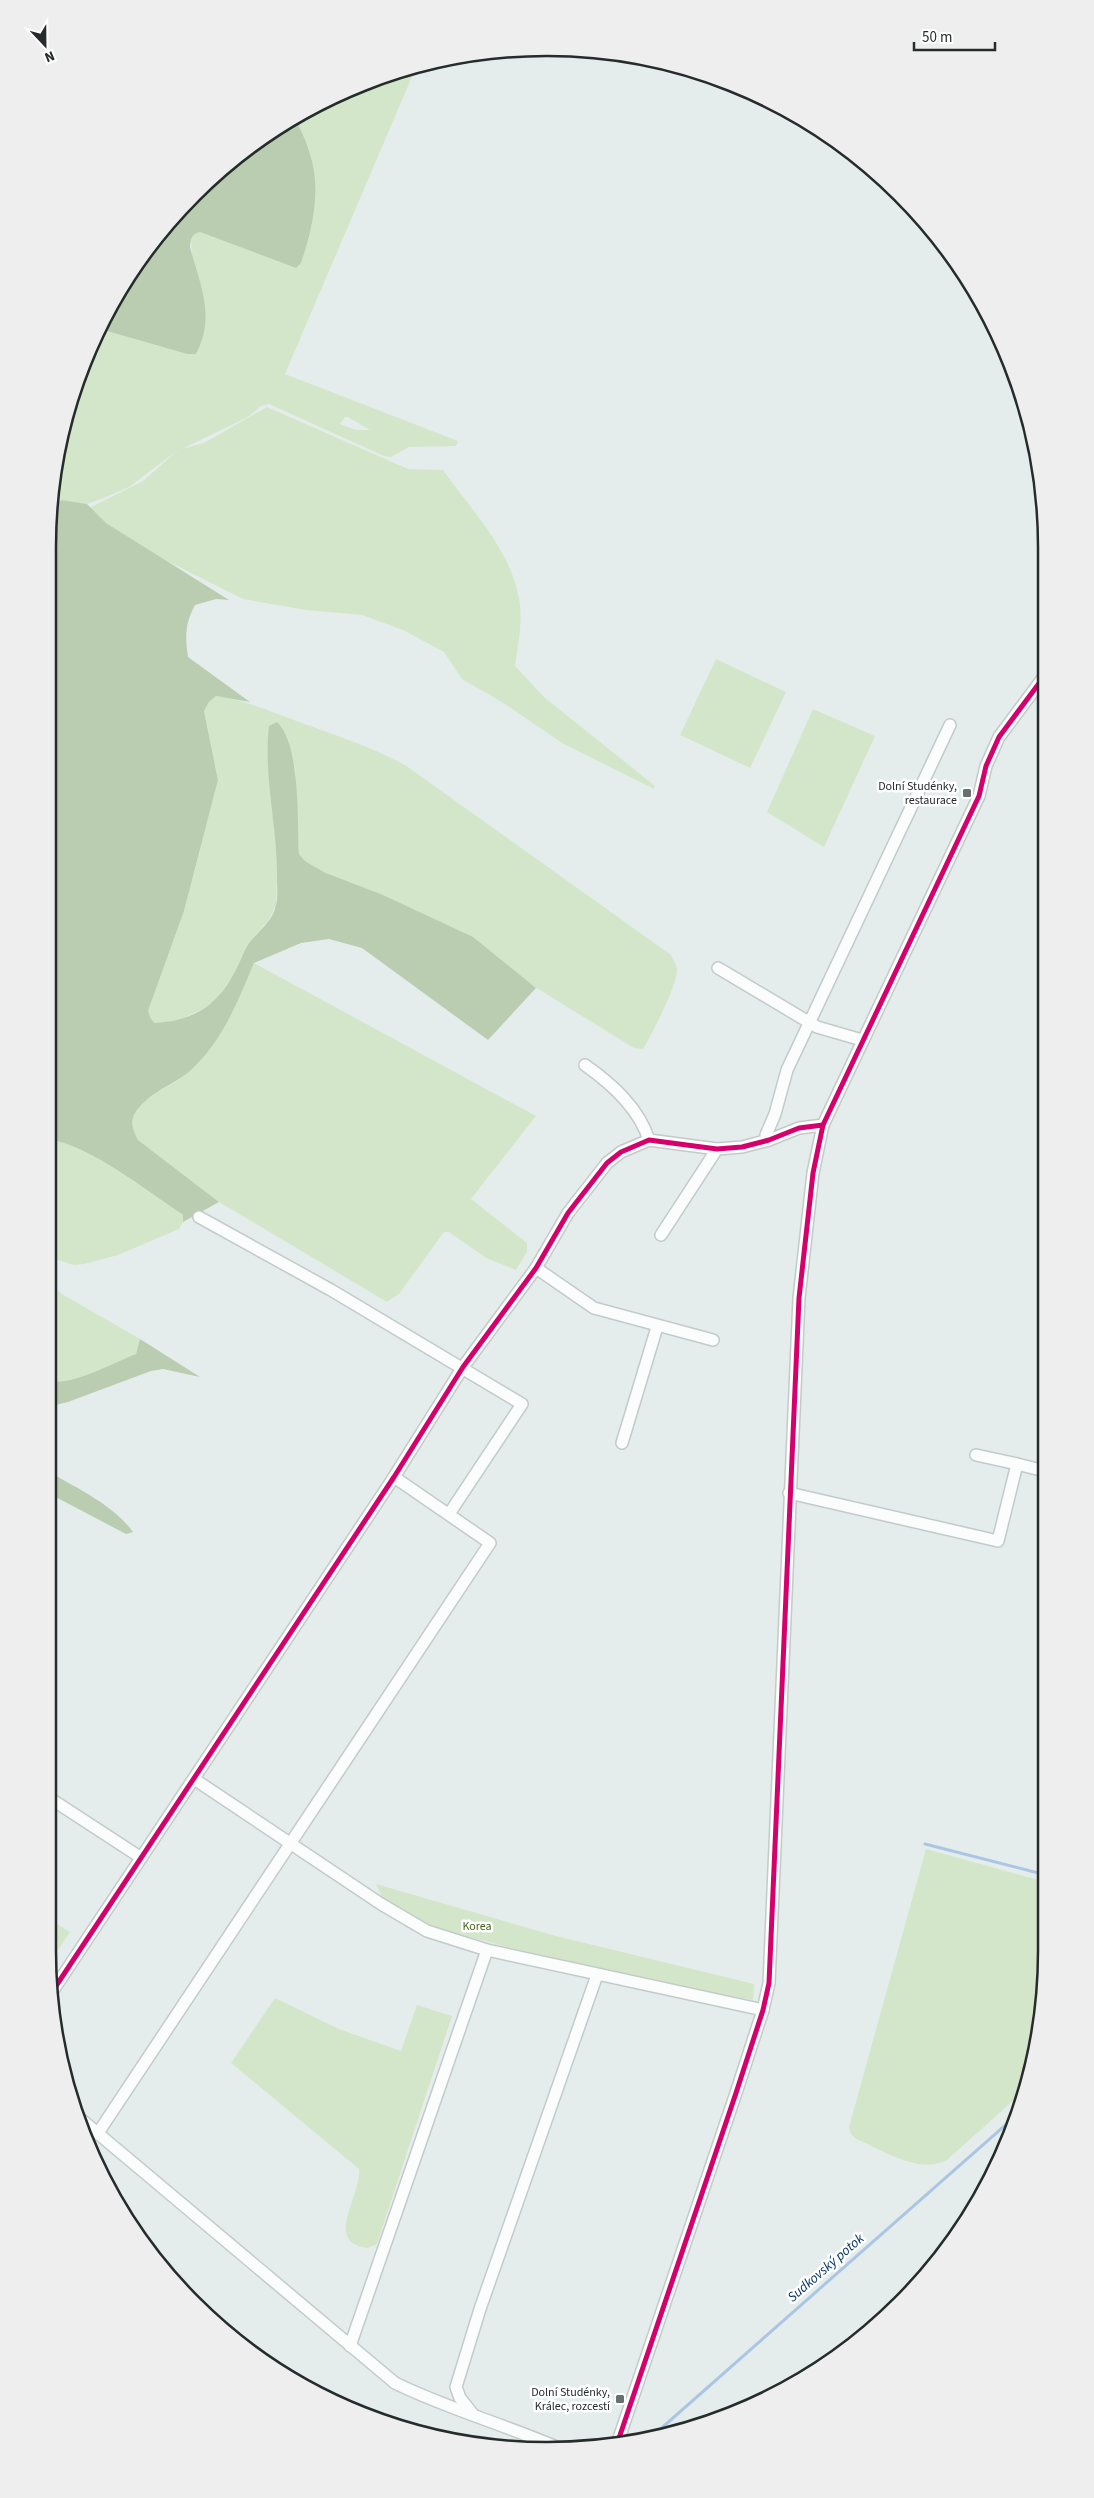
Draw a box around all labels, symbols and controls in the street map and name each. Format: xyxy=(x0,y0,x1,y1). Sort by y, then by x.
north arrow xyxy=(20,20,70,70)
scale bar xyxy=(914,20,995,52)
text: 50 m xyxy=(922,27,952,48)
text: N xyxy=(41,45,58,67)
place label: Dolní Studénky, restaurace xyxy=(878,778,957,809)
marker: Dolní Studénky, restaurace xyxy=(961,787,973,799)
park label: Korea xyxy=(462,1918,492,1935)
water label: Sudkovský potok xyxy=(783,2229,869,2307)
place label: Dolní Studénky, Králec, rozcestí xyxy=(531,2384,611,2415)
marker: Dolní Studénky, Králec, rozcestí xyxy=(614,2393,626,2405)

